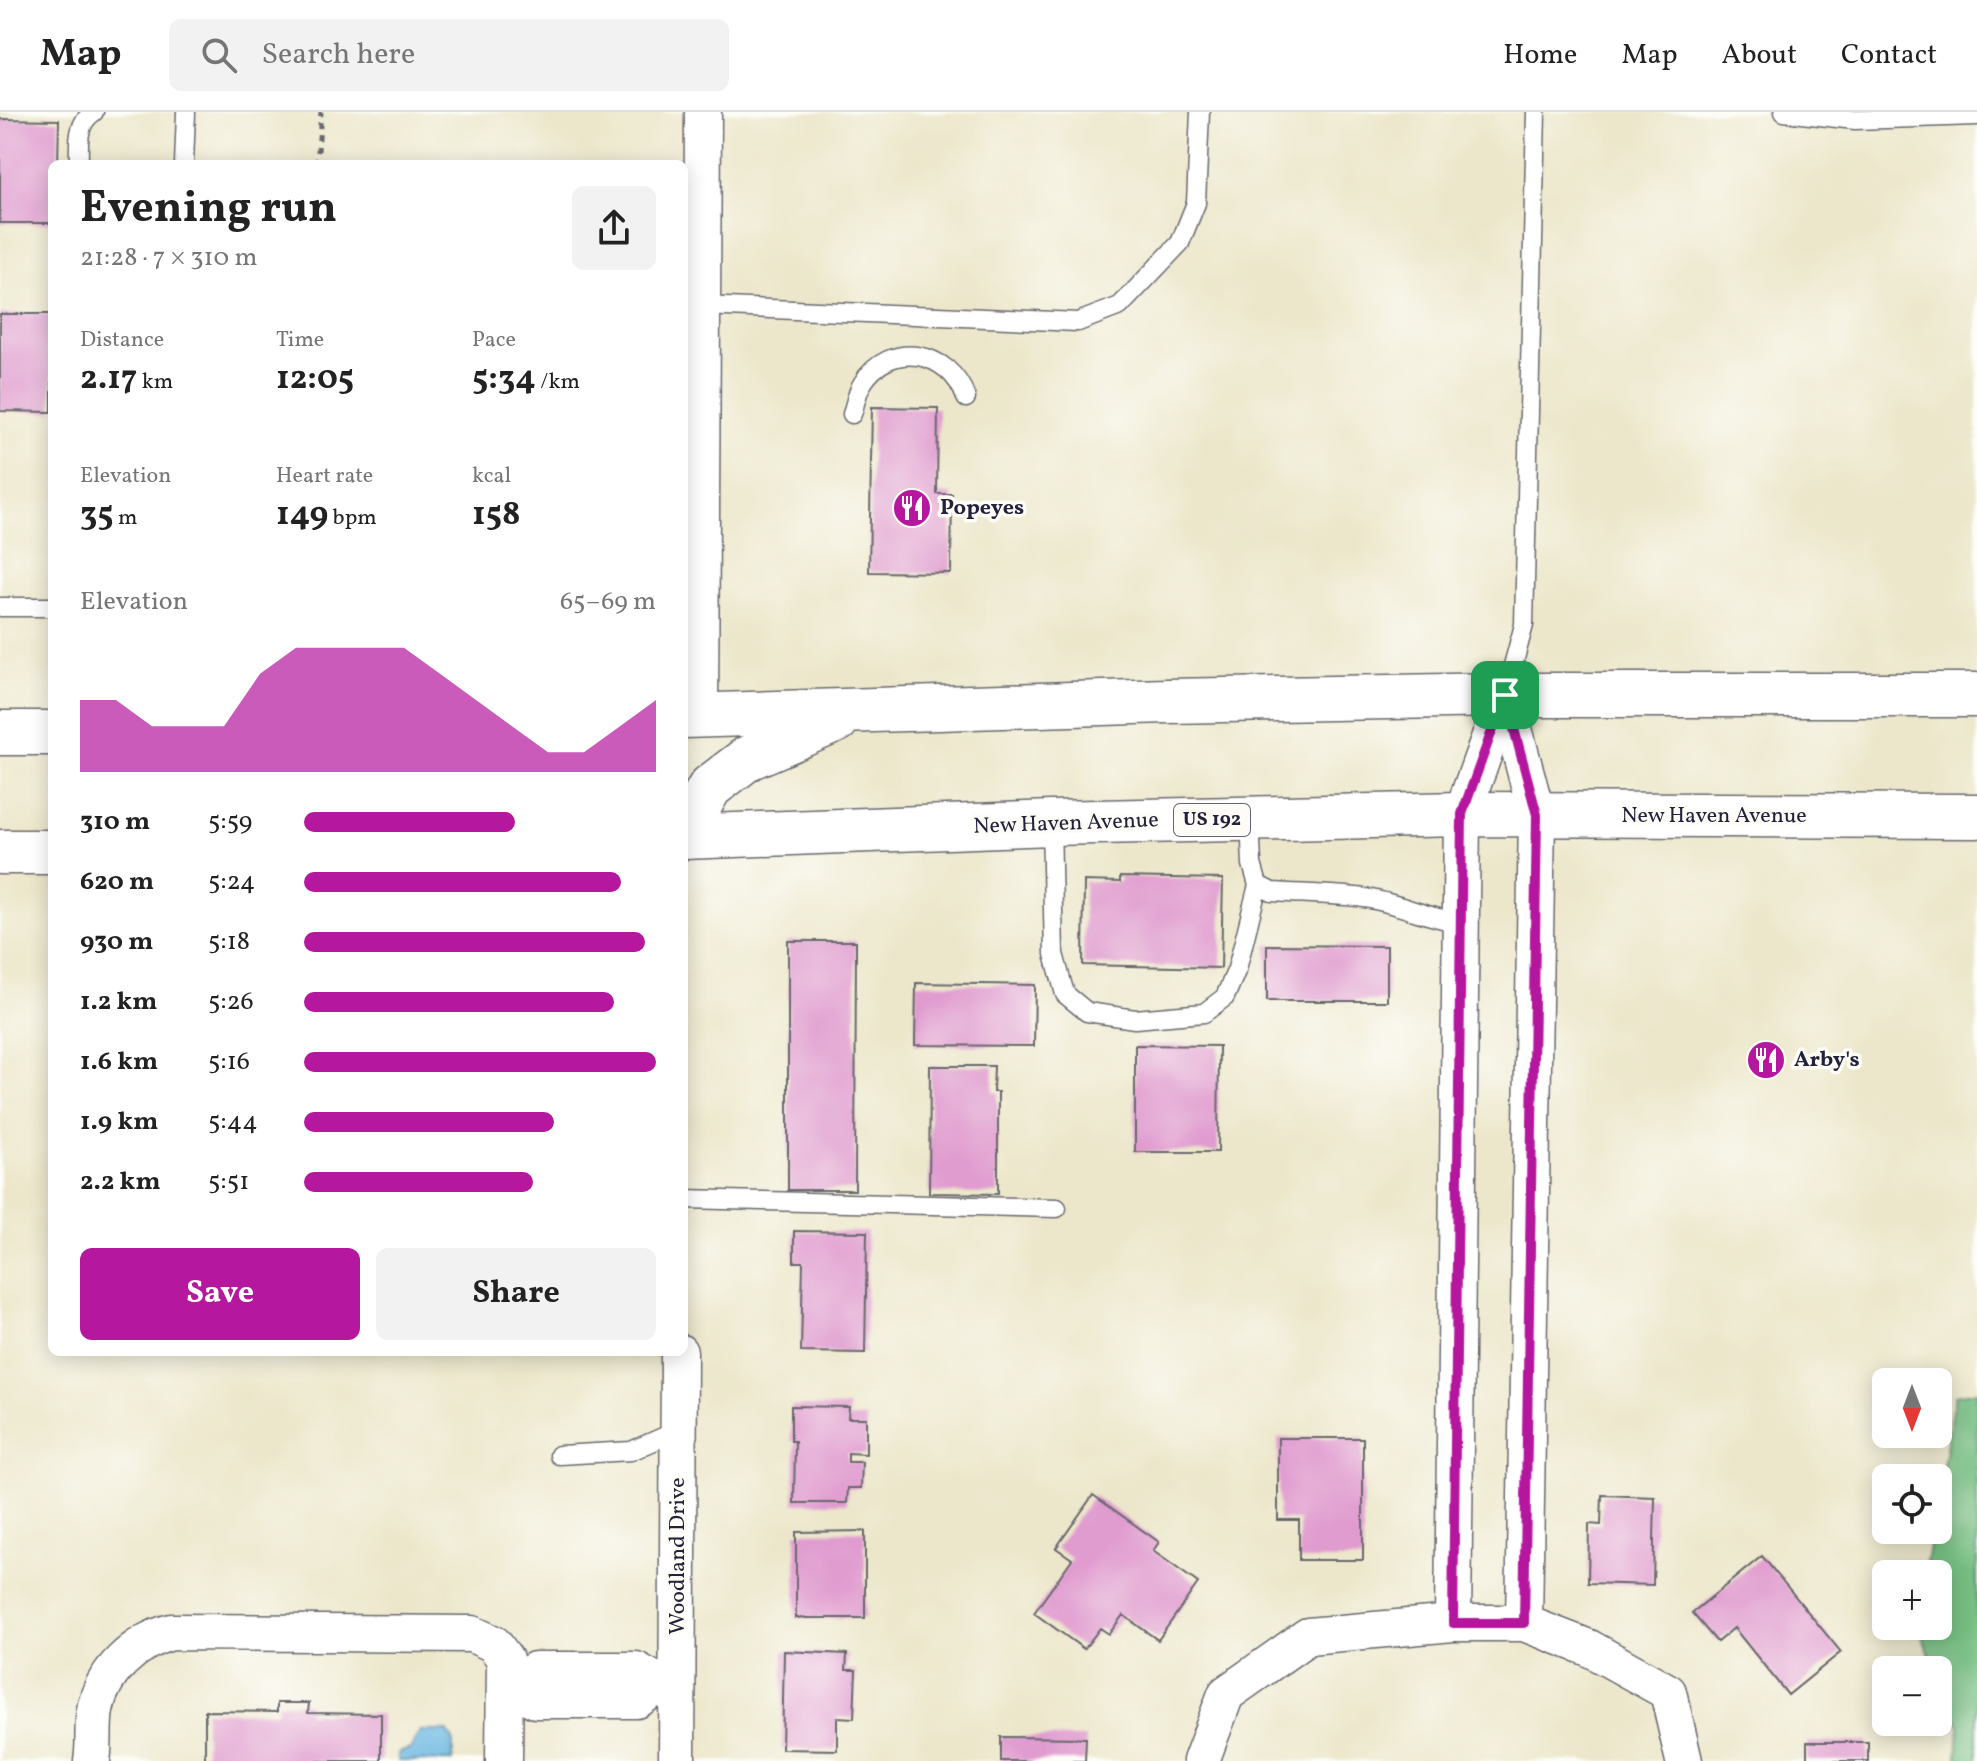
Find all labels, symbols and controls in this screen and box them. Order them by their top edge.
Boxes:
search box [169,19,729,91]
text: Map [40,29,121,82]
icon: search [197,33,241,77]
text: Search here [261,34,415,76]
text: Home [1503,36,1577,75]
text: Map [1621,36,1677,75]
text: About [1721,36,1797,75]
text: Contact [1841,36,1937,75]
text: Evening run [80,179,337,240]
button: share [572,186,656,270]
text: 21:28 · 7 × 310 m [80,240,257,276]
text: Distance [80,325,164,356]
text: Time [276,325,324,356]
text: Pace [472,325,516,356]
text: 2.17 [80,356,137,403]
text: 12:05 [276,356,354,403]
text: 5:34 [472,356,536,403]
text: km [137,367,173,398]
text: /km [536,367,580,398]
text: Elevation [80,461,171,492]
text: Heart rate [276,461,373,492]
text: kcal [472,461,511,492]
restaurant icon: Popeyes [891,487,933,529]
text: 35 [80,492,114,539]
text: 149 [276,492,328,539]
text: 158 [472,492,521,539]
place label: Popeyes [940,493,1024,524]
text: m [114,503,138,534]
text: bpm [328,503,377,534]
text: Elevation [80,584,188,620]
text: 65–69 m [560,584,656,620]
pin [1471,661,1539,729]
icon: arrive [1483,673,1527,717]
street label: New Haven Avenue [1621,801,1807,832]
text: 310 m [80,804,150,840]
text: 5:59 [208,804,252,840]
road number: US 192 [1174,804,1250,836]
street label: New Haven Avenue [973,805,1159,843]
text: 620 m [80,864,154,900]
text: 5:24 [208,864,255,900]
text: 930 m [80,924,153,960]
text: 5:18 [208,924,250,960]
text: 1.2 km [80,984,157,1020]
text: 5:26 [208,984,254,1020]
restaurant icon: Arby's [1745,1039,1787,1081]
text: 1.6 km [80,1044,158,1080]
text: 5:16 [208,1044,250,1080]
place label: Arby's [1794,1045,1860,1076]
text: 1.9 km [80,1104,158,1140]
text: 5:44 [208,1104,258,1140]
text: 2.2 km [80,1164,161,1200]
text: 5:51 [208,1164,249,1200]
button: Save [80,1248,360,1340]
button: Share [376,1248,656,1340]
north arrow [1872,1368,1952,1448]
map controls [1872,1368,1952,1736]
button: locate [1872,1464,1952,1544]
street label: Woodland Drive [663,1477,694,1635]
button: + [1872,1560,1952,1640]
button: − [1872,1656,1952,1736]

